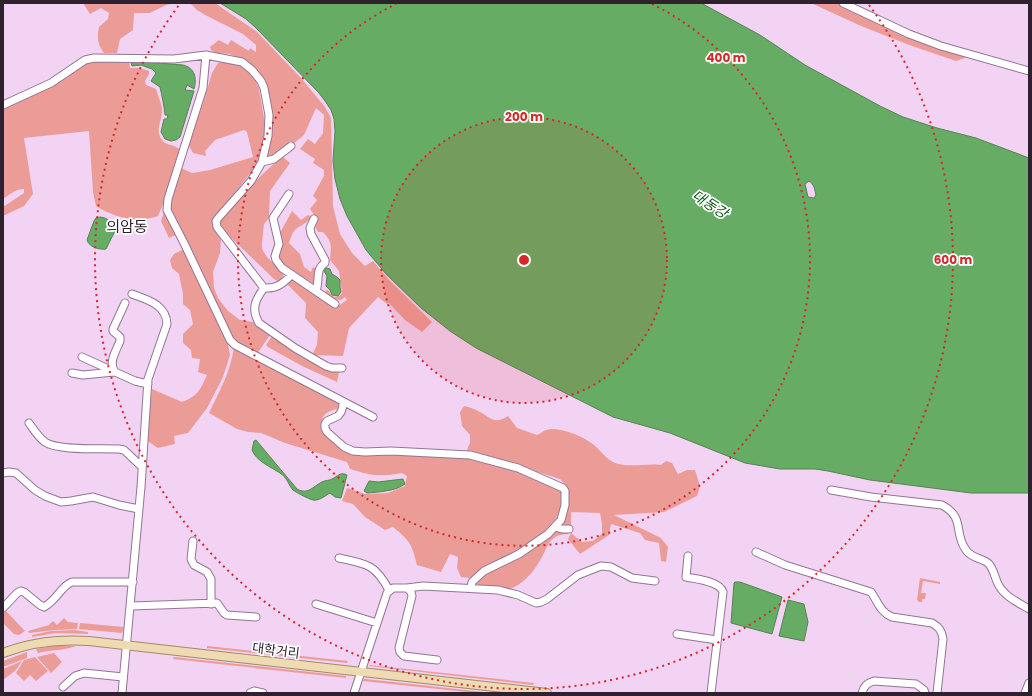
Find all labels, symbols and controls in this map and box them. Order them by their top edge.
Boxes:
text: 400 m [706,49,746,66]
text: 200 m [505,108,543,125]
water label: 대동강 [688,185,733,224]
district label: 의암동 [106,216,148,237]
text: 600 m [934,251,973,268]
centre of rings [517,253,531,267]
street label: 대학거리 [251,638,301,663]

